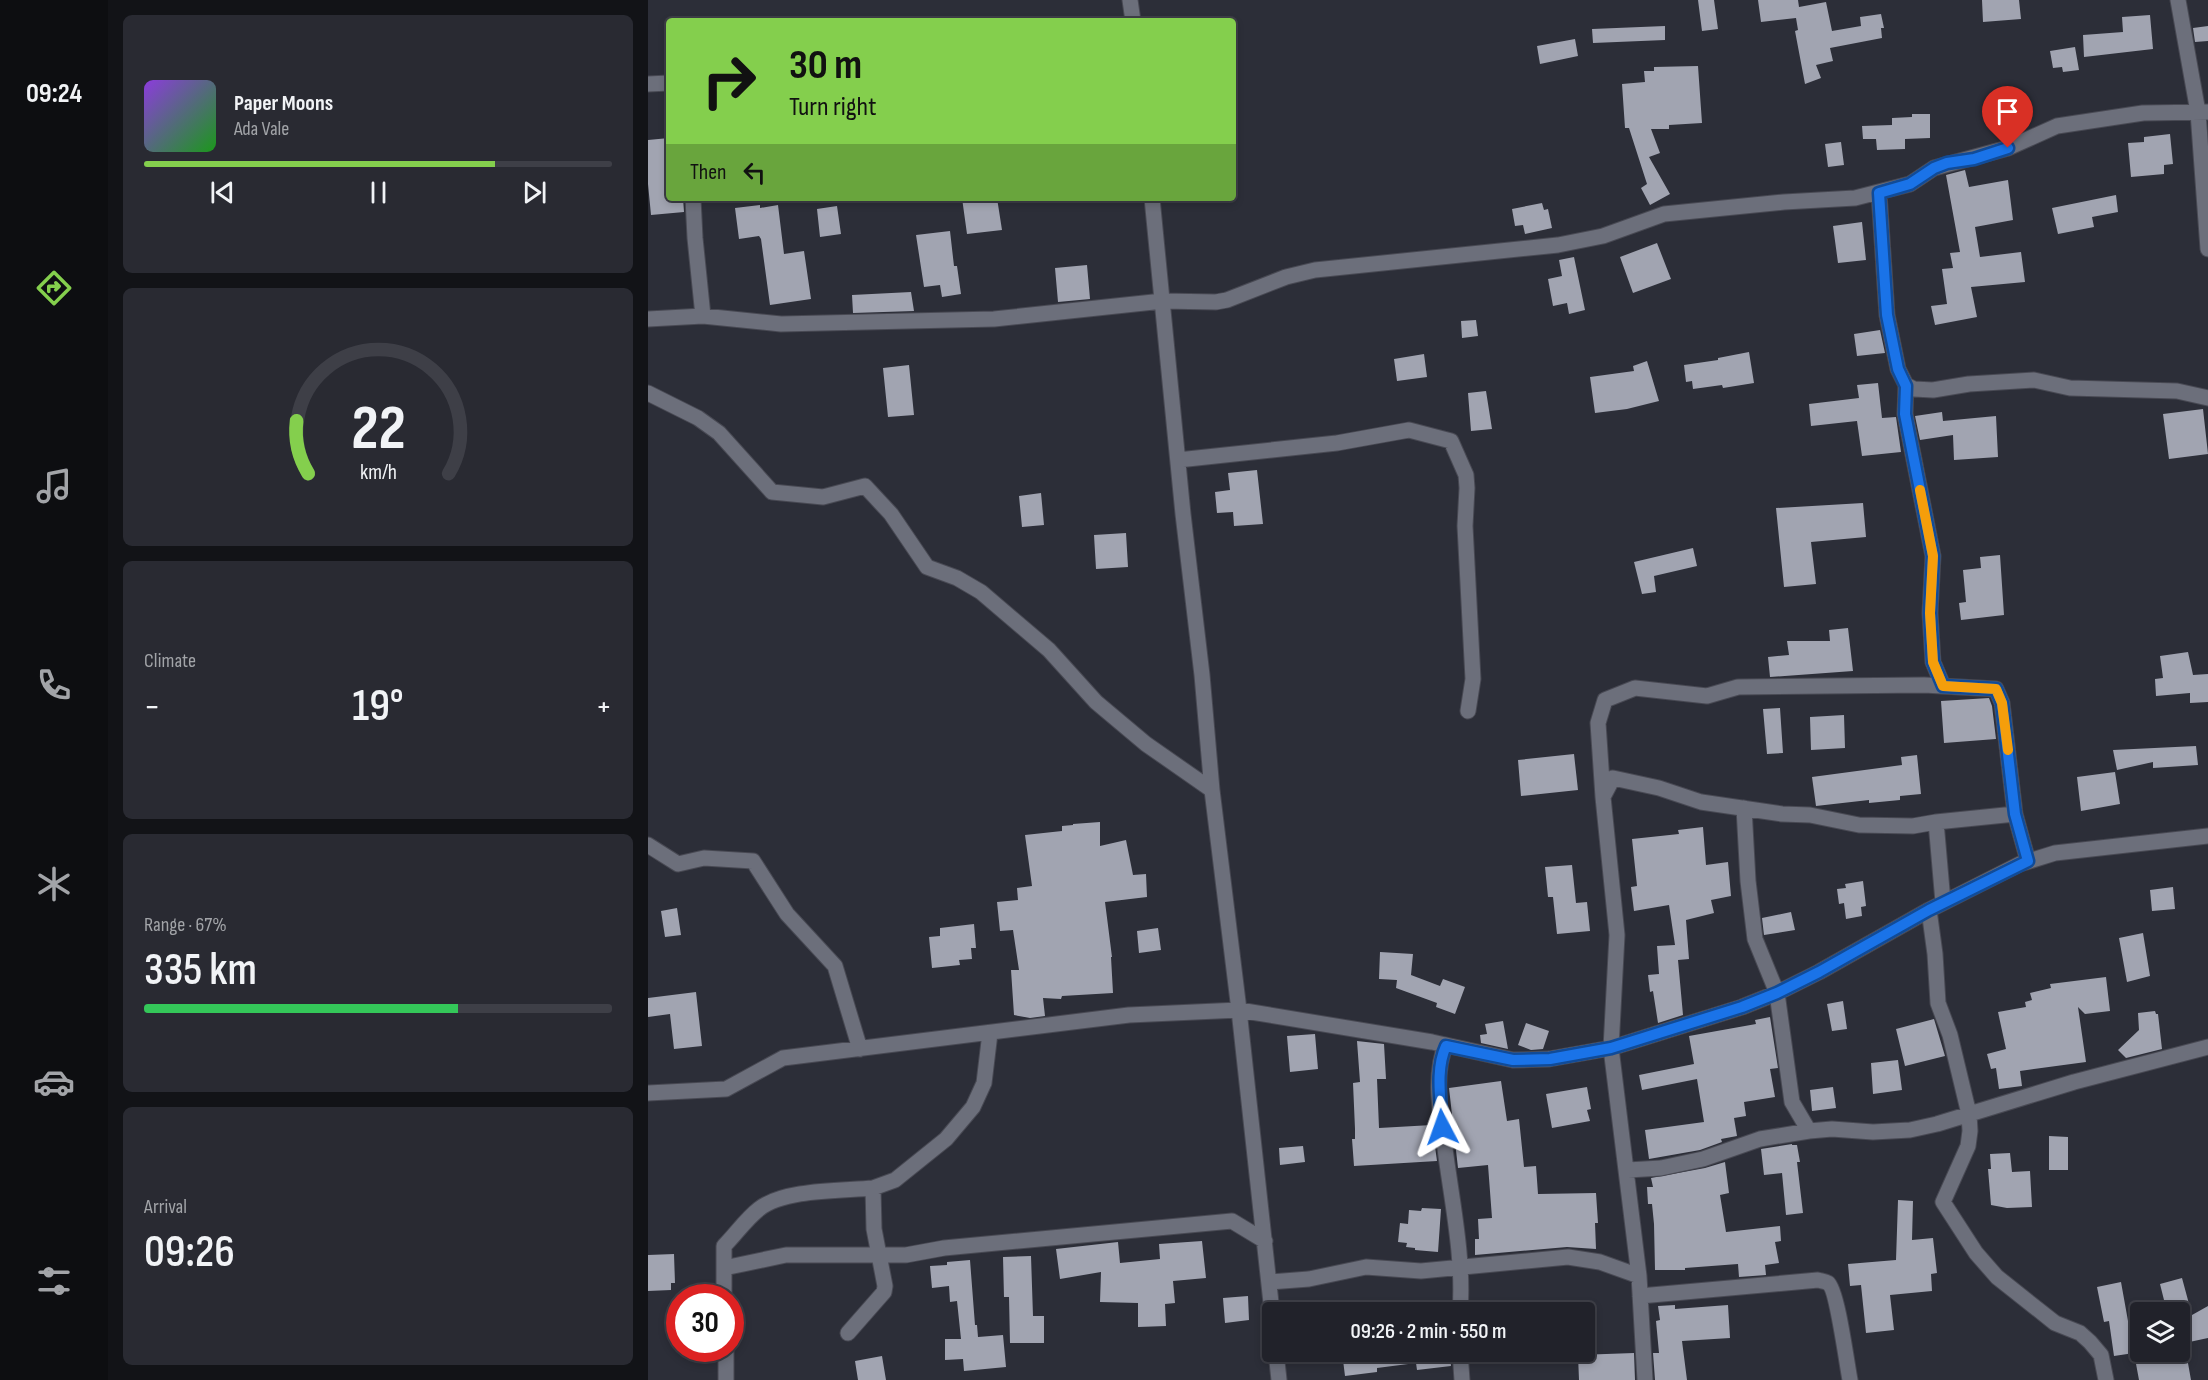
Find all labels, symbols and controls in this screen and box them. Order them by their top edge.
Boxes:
text: 30 m [789,40,862,91]
icon: right [690,42,768,120]
text: 09:24 [26,78,82,110]
pin [1982,86,2033,148]
text: Paper Moons [234,90,333,117]
text: Turn right [789,91,876,123]
icon: arrive [1991,95,2024,128]
text: Ada Vale [234,117,289,141]
icon: left [738,156,771,189]
text: Then [690,159,726,186]
icon: previous [206,176,239,209]
icon: pause [362,176,395,209]
icon: next [518,176,551,209]
icon: directions [33,267,75,309]
text: 22 [351,392,405,467]
text: km/h [359,460,397,485]
icon: music [33,465,75,507]
text: Climate [144,649,196,673]
icon: phone [33,664,75,706]
text: 19° [352,679,404,734]
text: − [144,687,160,727]
text: + [596,687,612,727]
icon: climate [33,863,75,905]
text: Range · 67% [144,913,227,937]
text: 335 km [144,943,257,998]
icon: car [33,1061,75,1103]
position arrow [1410,1095,1474,1159]
text: Arrival [144,1195,187,1219]
text: 09:26 [144,1225,235,1280]
icon: filters [33,1260,75,1302]
speed limit sign: 30 [666,1284,744,1362]
map controls [2130,1302,2190,1362]
button: layers [2130,1302,2190,1362]
text: 09:26 · 2 min · 550 m [1351,1318,1506,1345]

